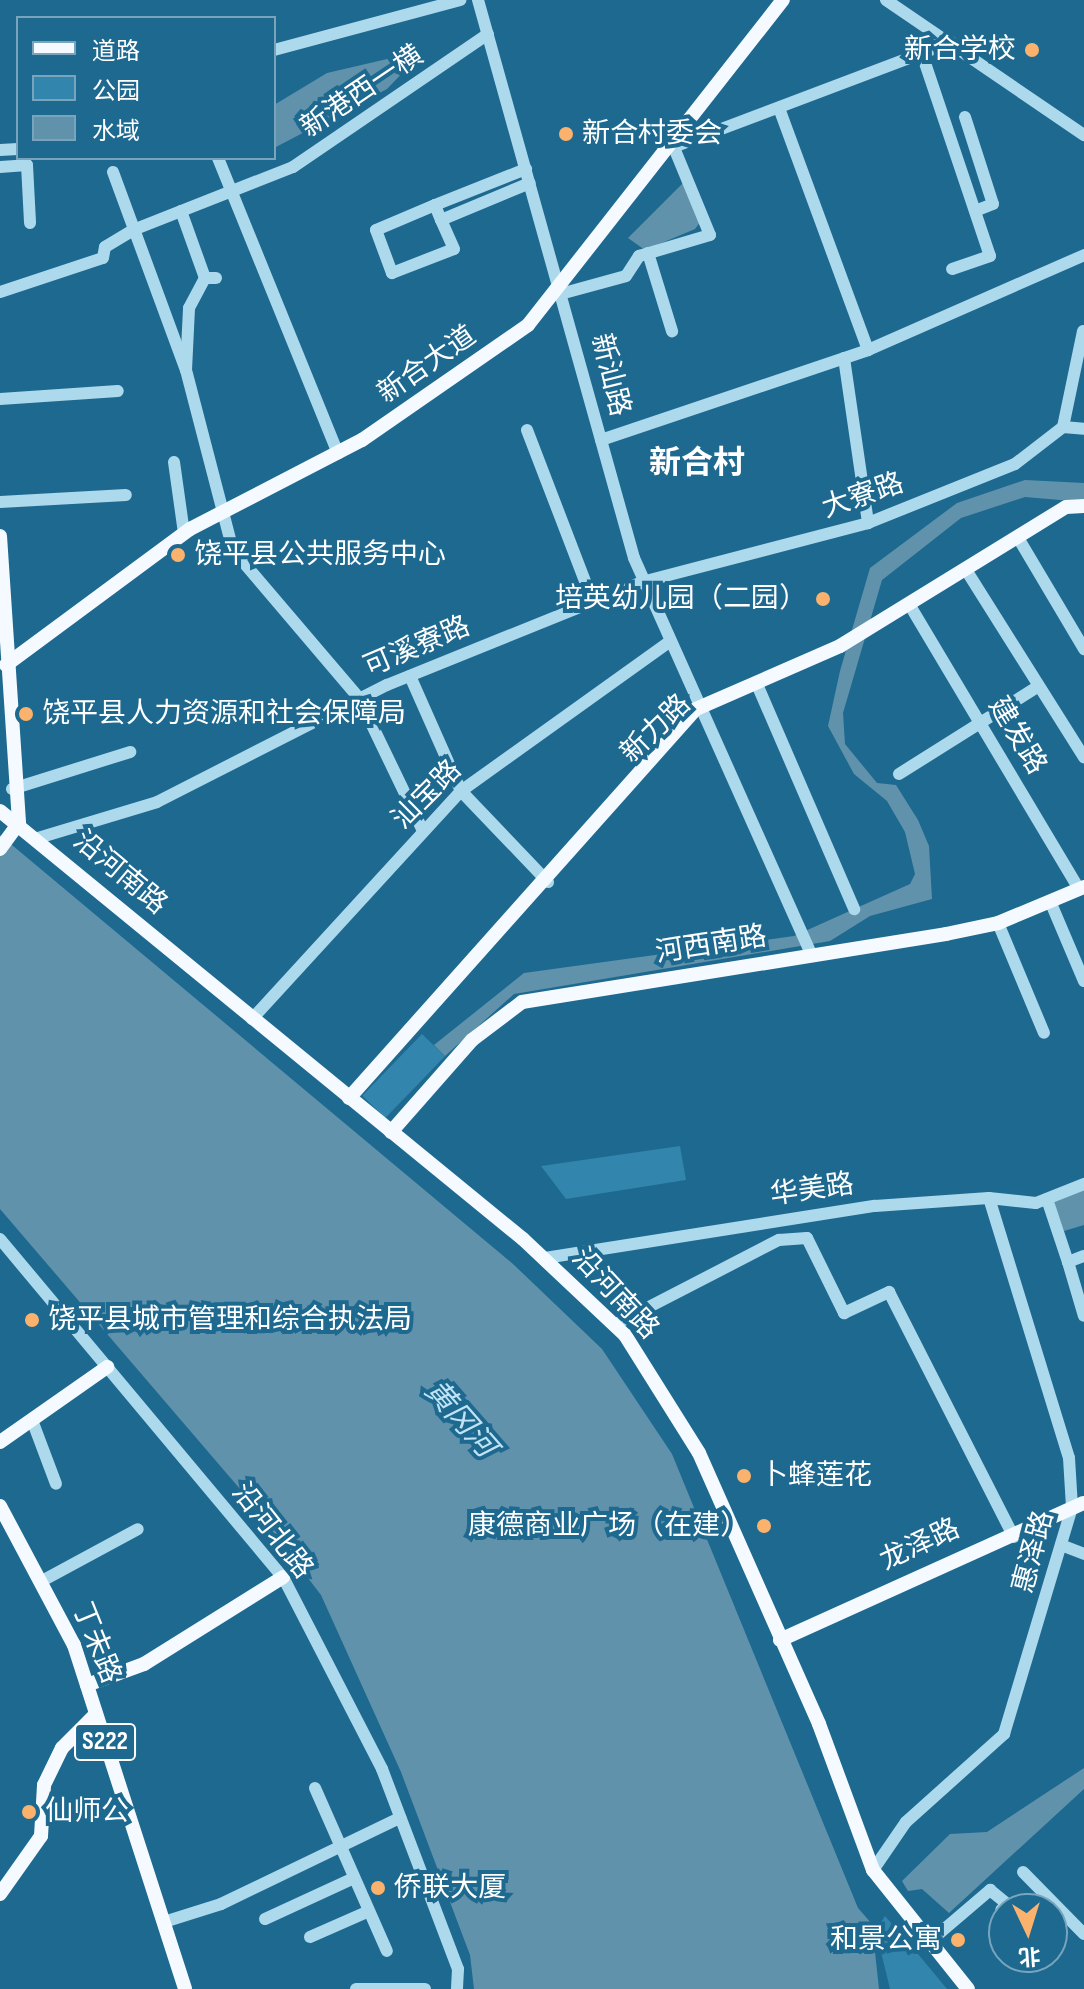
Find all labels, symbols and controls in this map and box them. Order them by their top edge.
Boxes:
legend [16,16,276,160]
place label: 新合学校 [904,33,1016,67]
text: 道路 [92,37,140,66]
street label: 新港西一横 [295,39,429,145]
marker: 新合学校 [1023,41,1041,59]
text: 公园 [92,77,140,106]
text: 水域 [92,117,140,146]
place label: 新合村委会 [582,117,722,151]
marker: 新合村委会 [557,125,575,143]
street label: 新合大道 [371,319,483,411]
street label: 新汕路 [584,330,636,420]
district label: 新合村 [649,445,745,483]
street label: 大寮路 [818,466,908,526]
place label: 饶平县公共服务中心 [194,538,446,572]
marker: 饶平县公共服务中心 [169,546,187,564]
place label: 培英幼儿园（二园） [555,582,807,616]
marker: 培英幼儿园（二园） [814,590,832,608]
street label: 可溪寮路 [359,610,475,684]
street label: 新力路 [614,688,698,770]
street label: 建发路 [981,691,1053,781]
place label: 饶平县人力资源和社会保障局 [42,697,406,731]
marker: 饶平县人力资源和社会保障局 [17,705,35,723]
street label: 汕宝路 [385,753,469,837]
street label: 沿河南路 [66,824,174,922]
street label: 河西南路 [653,920,769,970]
street label: 华美路 [768,1168,856,1212]
street label: 沿河南路 [565,1242,665,1346]
place label: 饶平县城市管理和综合执法局 [48,1303,412,1337]
marker: 饶平县城市管理和综合执法局 [23,1311,41,1329]
water label: 黄冈河 [417,1373,503,1465]
place label: 卜蜂莲花 [760,1459,872,1493]
marker: 卜蜂莲花 [735,1467,753,1485]
street label: 沿河北路 [224,1477,320,1585]
street label: 惠泽路 [1007,1507,1061,1597]
place label: 康德商业广场（在建） [468,1509,748,1543]
street label: 龙泽路 [875,1512,965,1578]
marker: 康德商业广场（在建） [755,1517,773,1535]
street label: 丁未路 [65,1598,127,1688]
road number: S222 [73,1720,137,1764]
place label: 仙师公 [45,1795,129,1829]
marker: 仙师公 [20,1803,38,1821]
place label: 侨联大厦 [394,1871,506,1905]
marker: 侨联大厦 [369,1879,387,1897]
north arrow [988,1893,1068,1973]
place label: 和景公寓 [830,1923,942,1957]
marker: 和景公寓 [949,1931,967,1949]
text: 北 [1018,1941,1042,1970]

